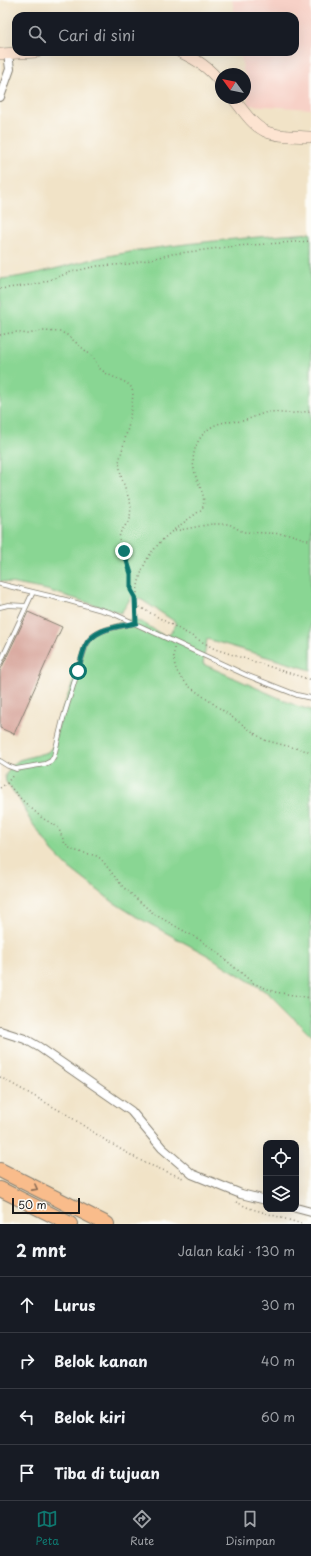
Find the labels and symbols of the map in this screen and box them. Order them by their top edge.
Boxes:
north arrow [215,68,251,104]
route end [115,542,133,560]
route start [69,662,87,680]
one-way arrow [30,1183,38,1191]
scale bar [12,1196,80,1215]

